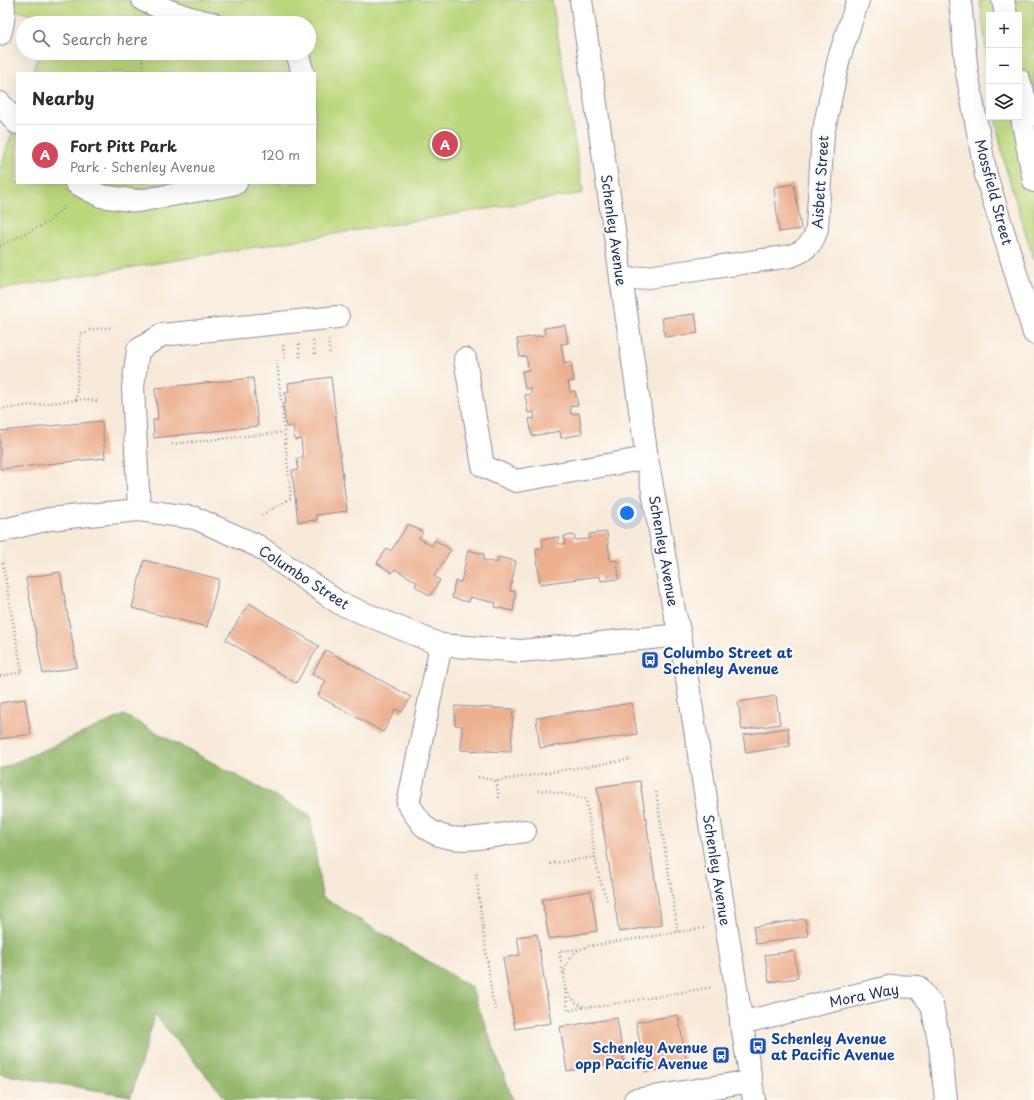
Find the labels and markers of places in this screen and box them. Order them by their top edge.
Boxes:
pin: A [432,129,458,159]
place label: Columbo Street at Schenley Avenue [663,642,793,679]
bus stop icon: Columbo Street at Schenley Avenue [640,650,660,670]
place label: Schenley Avenue at Pacific Avenue [771,1028,895,1065]
bus stop icon: Schenley Avenue at Pacific Avenue [748,1036,768,1056]
place label: Schenley Avenue opp Pacific Avenue [575,1037,708,1074]
bus stop icon: Schenley Avenue opp Pacific Avenue [711,1045,731,1065]

